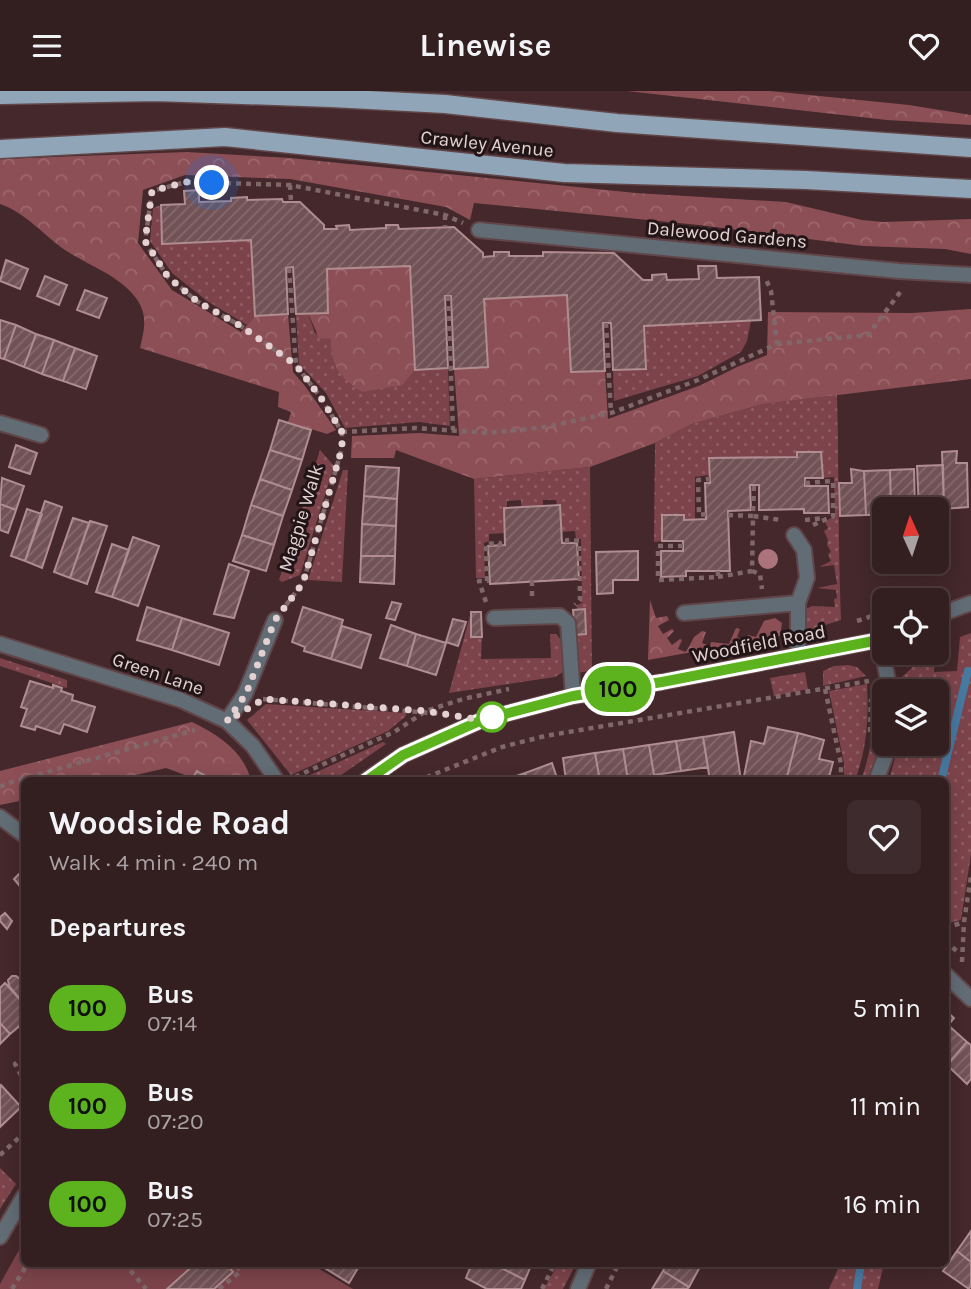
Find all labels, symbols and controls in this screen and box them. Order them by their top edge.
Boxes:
icon: menu [28,27,66,65]
text: Linewise [420,27,551,64]
icon: heart [905,27,943,65]
street label: Crawley Avenue [419,126,555,162]
your location [194,165,229,200]
street label: Dalewood Gardens [646,217,808,253]
street label: Magpie Walk [274,461,328,574]
north arrow [872,497,948,574]
map controls [872,497,949,756]
button: locate [872,588,949,665]
street label: Woodfield Road [691,620,827,668]
street label: Green Lane [109,648,207,700]
line badge: 100 [578,666,658,712]
text: 100 [599,675,637,703]
button: layers [872,679,949,756]
unlabelled marker [477,702,507,732]
button: heart [847,800,921,874]
text: Woodside Road [49,804,290,842]
text: Walk · 4 min · 240 m [49,849,258,876]
text: Departures [49,912,186,943]
text: Bus [147,979,194,1010]
text: 5 min [852,993,921,1024]
text: 100 [68,994,107,1022]
text: 07:14 [147,1010,197,1037]
text: Bus [147,1077,194,1108]
text: 11 min [850,1091,921,1122]
text: 100 [68,1092,107,1120]
text: 07:20 [147,1108,204,1135]
text: Bus [147,1175,194,1206]
text: 16 min [844,1189,921,1220]
text: 100 [68,1190,107,1218]
text: 07:25 [147,1206,203,1233]

